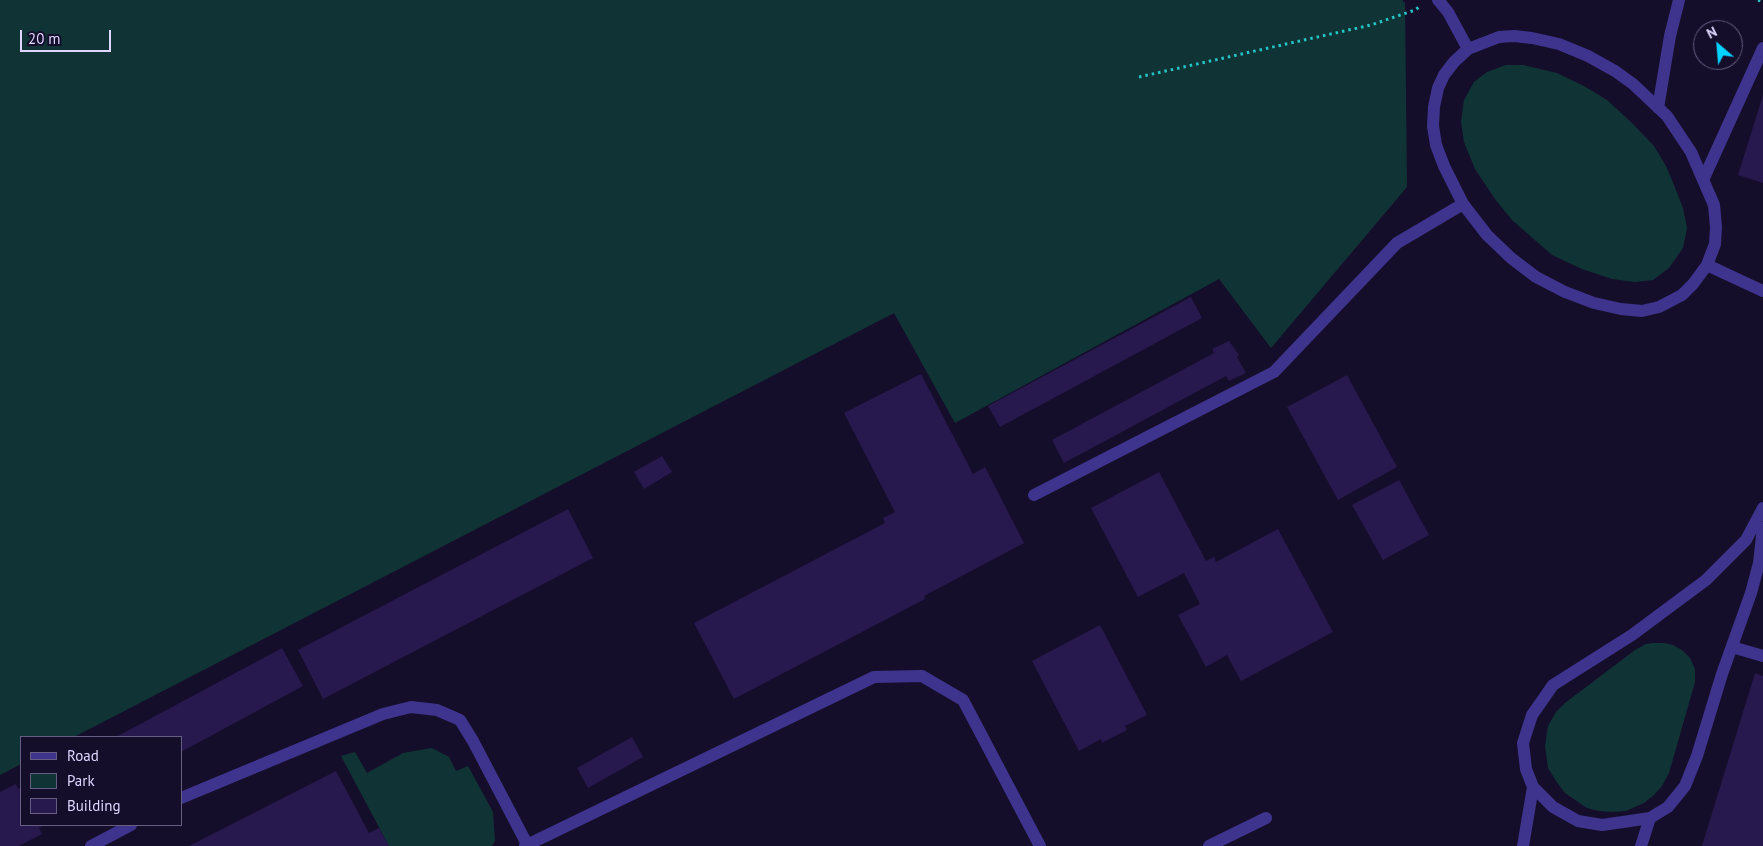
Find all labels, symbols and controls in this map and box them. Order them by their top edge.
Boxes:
scale bar [22,20,114,52]
north arrow [1693,20,1743,70]
text: N [1703,22,1720,43]
text: 20 m [28,29,61,48]
legend [20,736,182,826]
text: Road [67,746,99,765]
text: Park [67,771,95,790]
text: Building [67,796,121,815]

